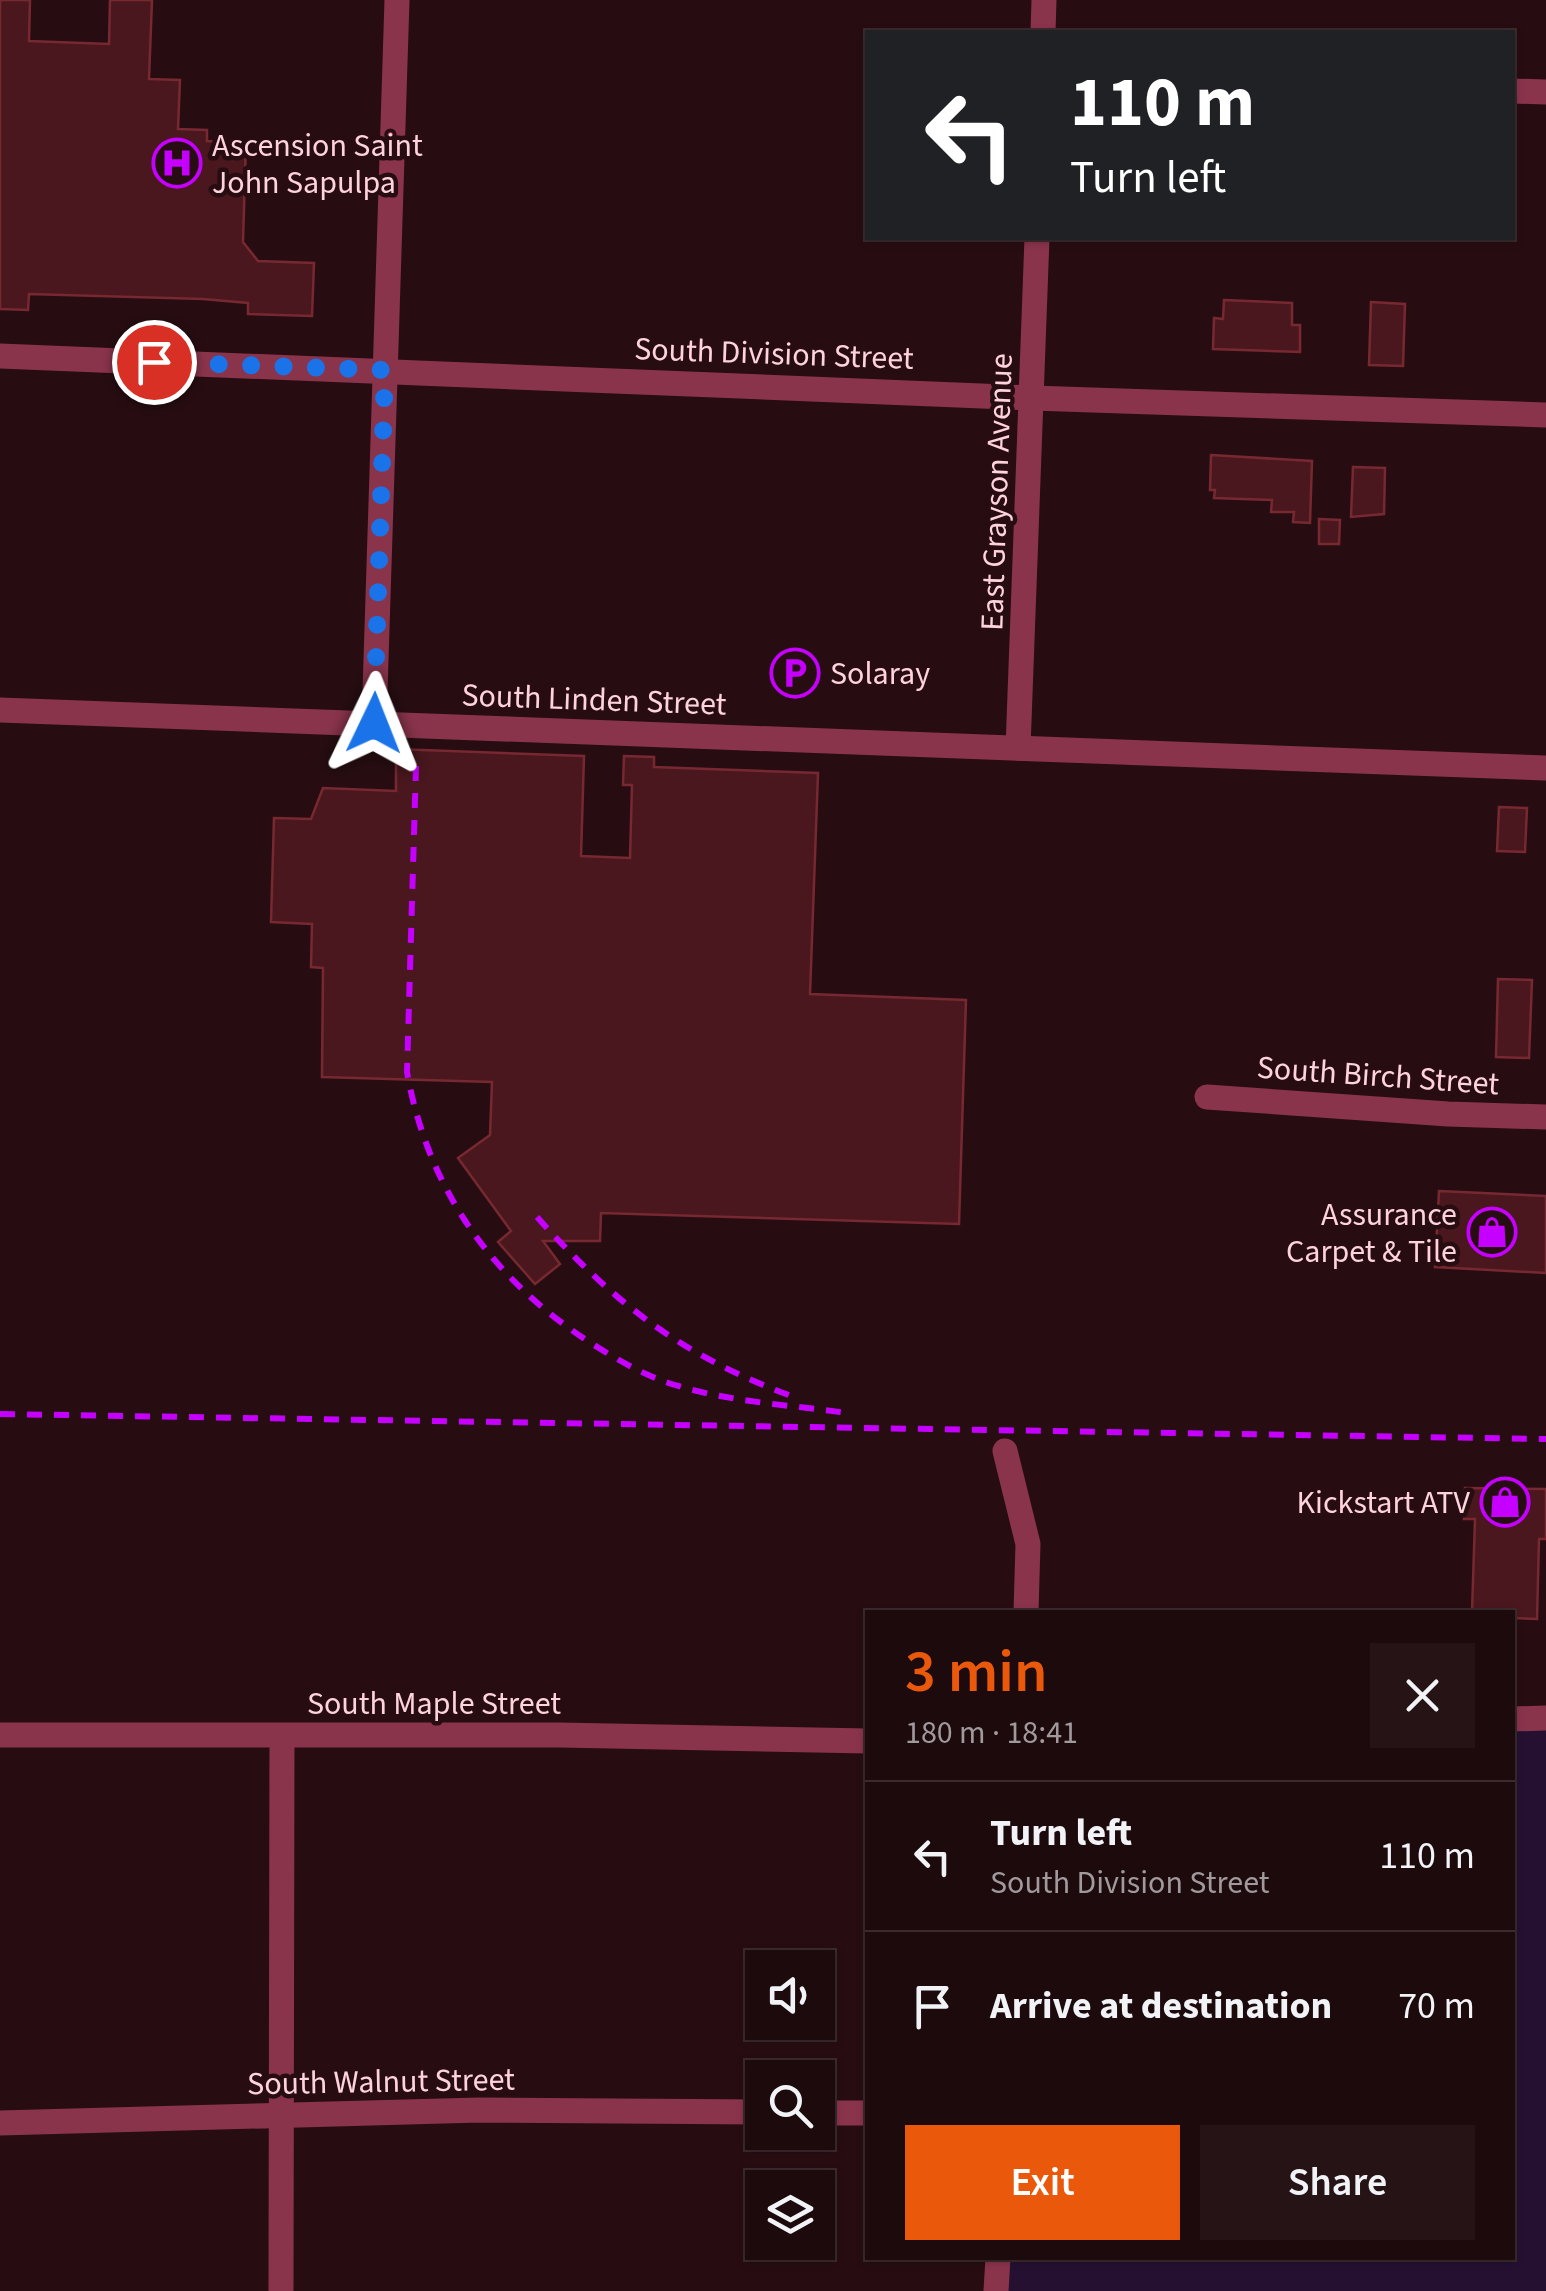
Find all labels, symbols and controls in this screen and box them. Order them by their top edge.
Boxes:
text: 110 m [1070,53,1255,153]
icon: left [905,70,1035,200]
place label: Ascension Saint John Sapulpa [212,123,423,206]
hospital icon: Ascension Saint John Sapulpa [151,137,203,189]
text: Turn left [1070,146,1226,210]
pin [112,320,197,405]
street label: South Division Street [633,326,915,382]
icon: arrive [127,335,182,390]
street label: East Grayson Avenue [969,353,1025,631]
parking icon: Solaray [769,647,821,699]
place label: Solaray [830,651,930,697]
position arrow [322,671,426,775]
street label: South Linden Street [461,672,727,728]
street label: South Birch Street [1255,1045,1501,1107]
place label: Assurance Carpet & Tile [1286,1192,1457,1275]
shop icon: Assurance Carpet & Tile [1466,1206,1518,1258]
shop icon: Kickstart ATV [1479,1476,1531,1528]
place label: Kickstart ATV [1297,1480,1471,1526]
text: 3 min [905,1630,1048,1715]
button: close [1370,1643,1475,1748]
street label: South Maple Street [307,1681,561,1727]
text: 180 m · 18:41 [905,1710,1078,1756]
text: Turn left [990,1806,1132,1860]
icon: left [905,1829,960,1884]
text: 110 m [1379,1829,1475,1883]
text: South Division Street [990,1860,1270,1906]
map controls [745,1950,835,2260]
button: sound [745,1950,835,2040]
icon: arrive [905,1979,960,2034]
text: Arrive at destination [990,1979,1332,2033]
text: 70 m [1398,1979,1475,2033]
street label: South Walnut Street [247,2057,515,2107]
button: search [745,2060,835,2150]
button: Exit [905,2125,1180,2240]
button: Share [1200,2125,1475,2240]
button: layers [745,2170,835,2260]

